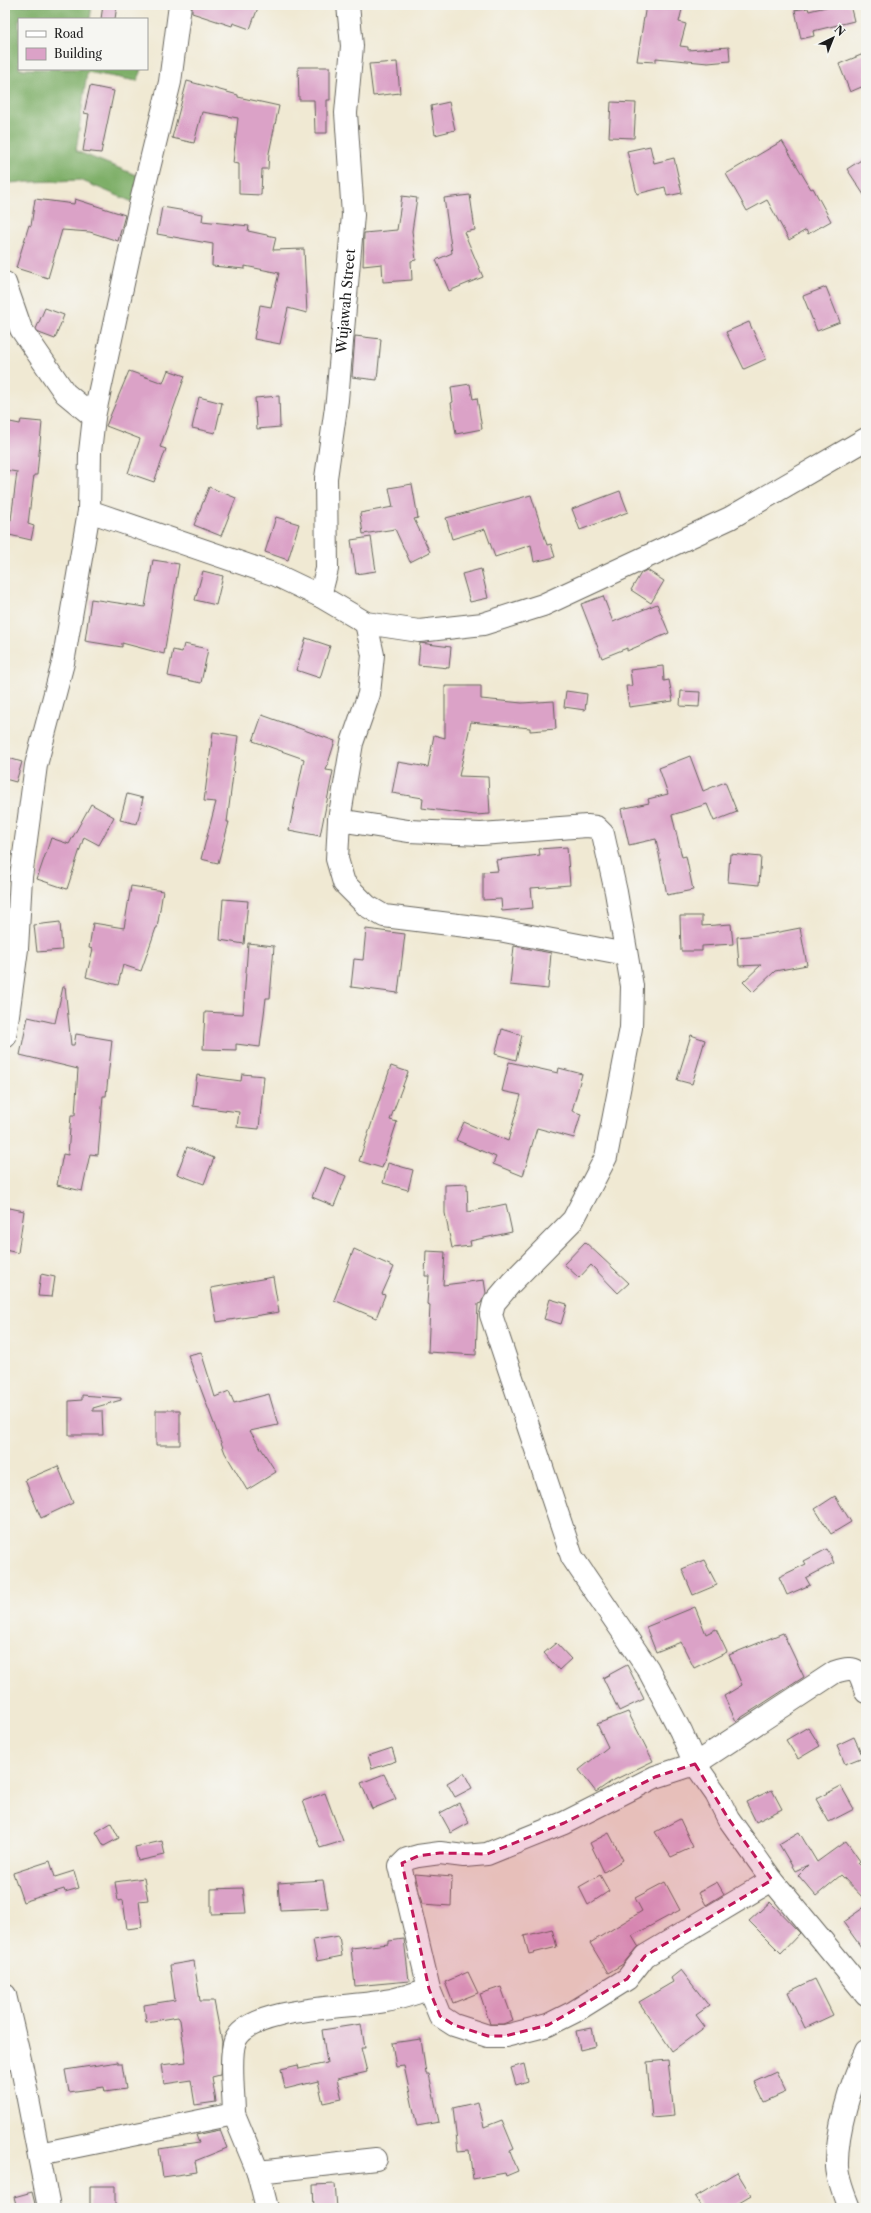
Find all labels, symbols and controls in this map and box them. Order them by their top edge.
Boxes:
legend [18,18,148,70]
north arrow [813,18,853,58]
text: N [832,22,848,39]
text: Road [54,26,84,41]
text: Building [54,46,102,61]
street label: Wujawah Street [332,248,359,355]

